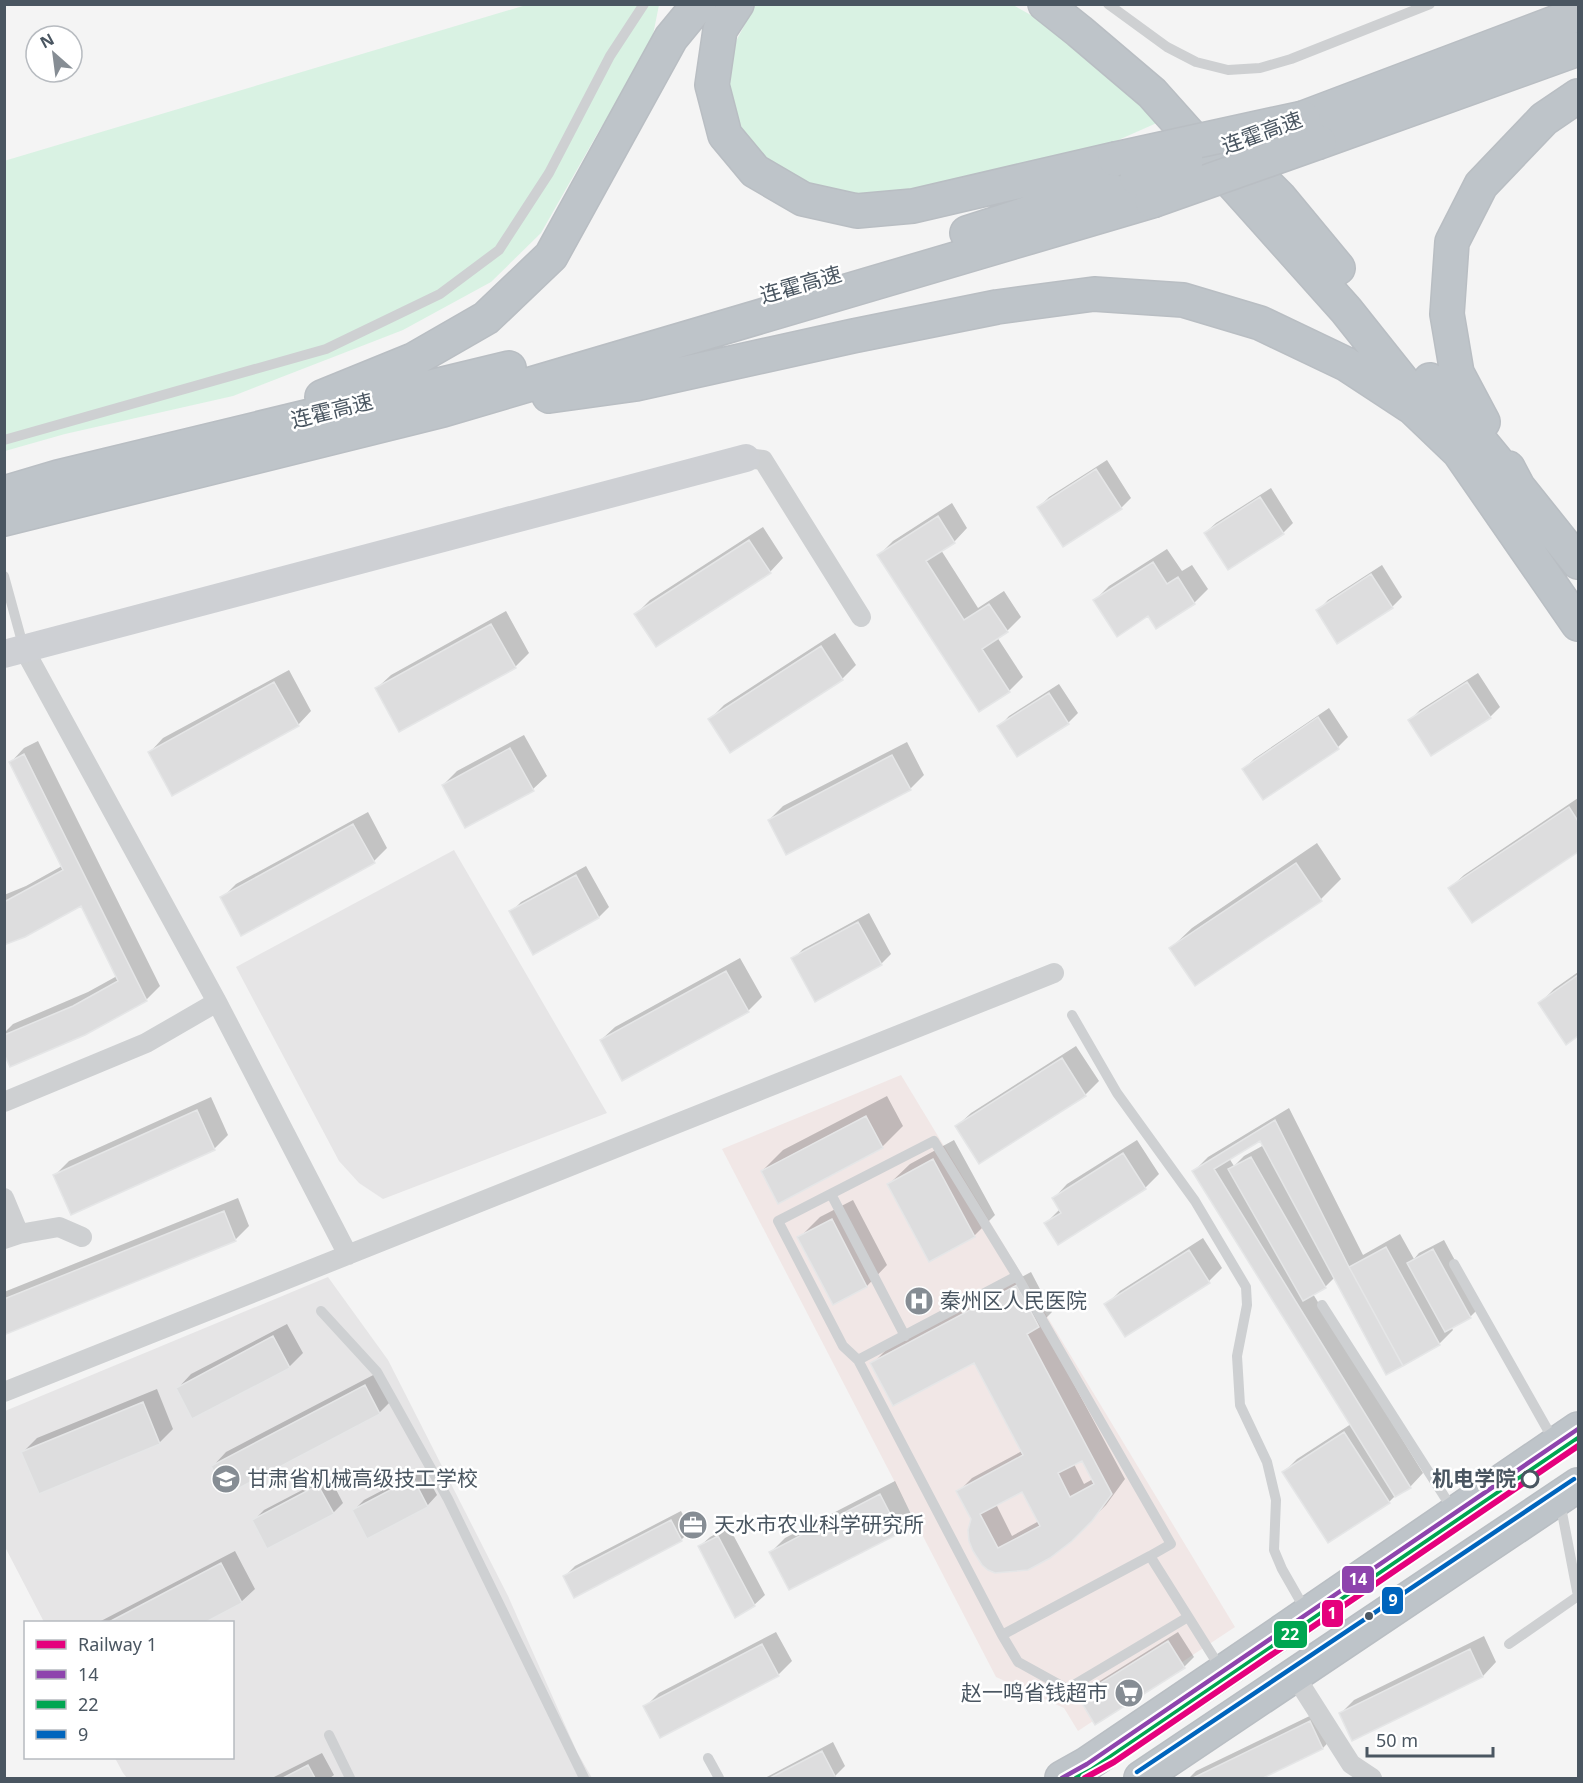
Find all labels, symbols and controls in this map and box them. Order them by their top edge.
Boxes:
north arrow [24,24,84,84]
text: N [36,28,58,54]
street label: 连霍高速 [1217,105,1306,160]
street label: 连霍高速 [756,259,845,309]
street label: 连霍高速 [288,386,376,434]
hospital icon: 秦州区人民医院 [903,1285,935,1317]
place label: 秦州区人民医院 [940,1286,1087,1314]
school or university icon: 甘肃省机械高级技工学校 [210,1463,242,1495]
place label: 甘肃省机械高级技工学校 [247,1464,478,1492]
place label: 机电学院 [1432,1464,1516,1492]
marker: 机电学院 [1521,1470,1539,1488]
office icon: 天水市农业科学研究所 [677,1509,709,1541]
place label: 天水市农业科学研究所 [714,1510,924,1538]
line badge: 14 [1341,1565,1375,1594]
text: 14 [1349,1568,1367,1590]
line badge: 9 [1381,1586,1404,1615]
text: 9 [1388,1589,1398,1611]
line badge: 1 [1321,1599,1344,1628]
text: 1 [1327,1602,1337,1624]
unlabelled marker [1363,1610,1375,1622]
line badge: 22 [1273,1620,1308,1649]
legend [24,1621,234,1759]
text: 22 [1281,1623,1299,1645]
text: Railway 1 [78,1632,157,1656]
text: 14 [78,1662,99,1686]
supermarket icon: 赵一鸣省钱超市 [1113,1677,1145,1709]
place label: 赵一鸣省钱超市 [961,1678,1108,1706]
text: 22 [78,1692,99,1716]
scale bar [1367,1720,1493,1758]
text: 9 [78,1722,88,1746]
text: 50 m [1376,1728,1418,1752]

